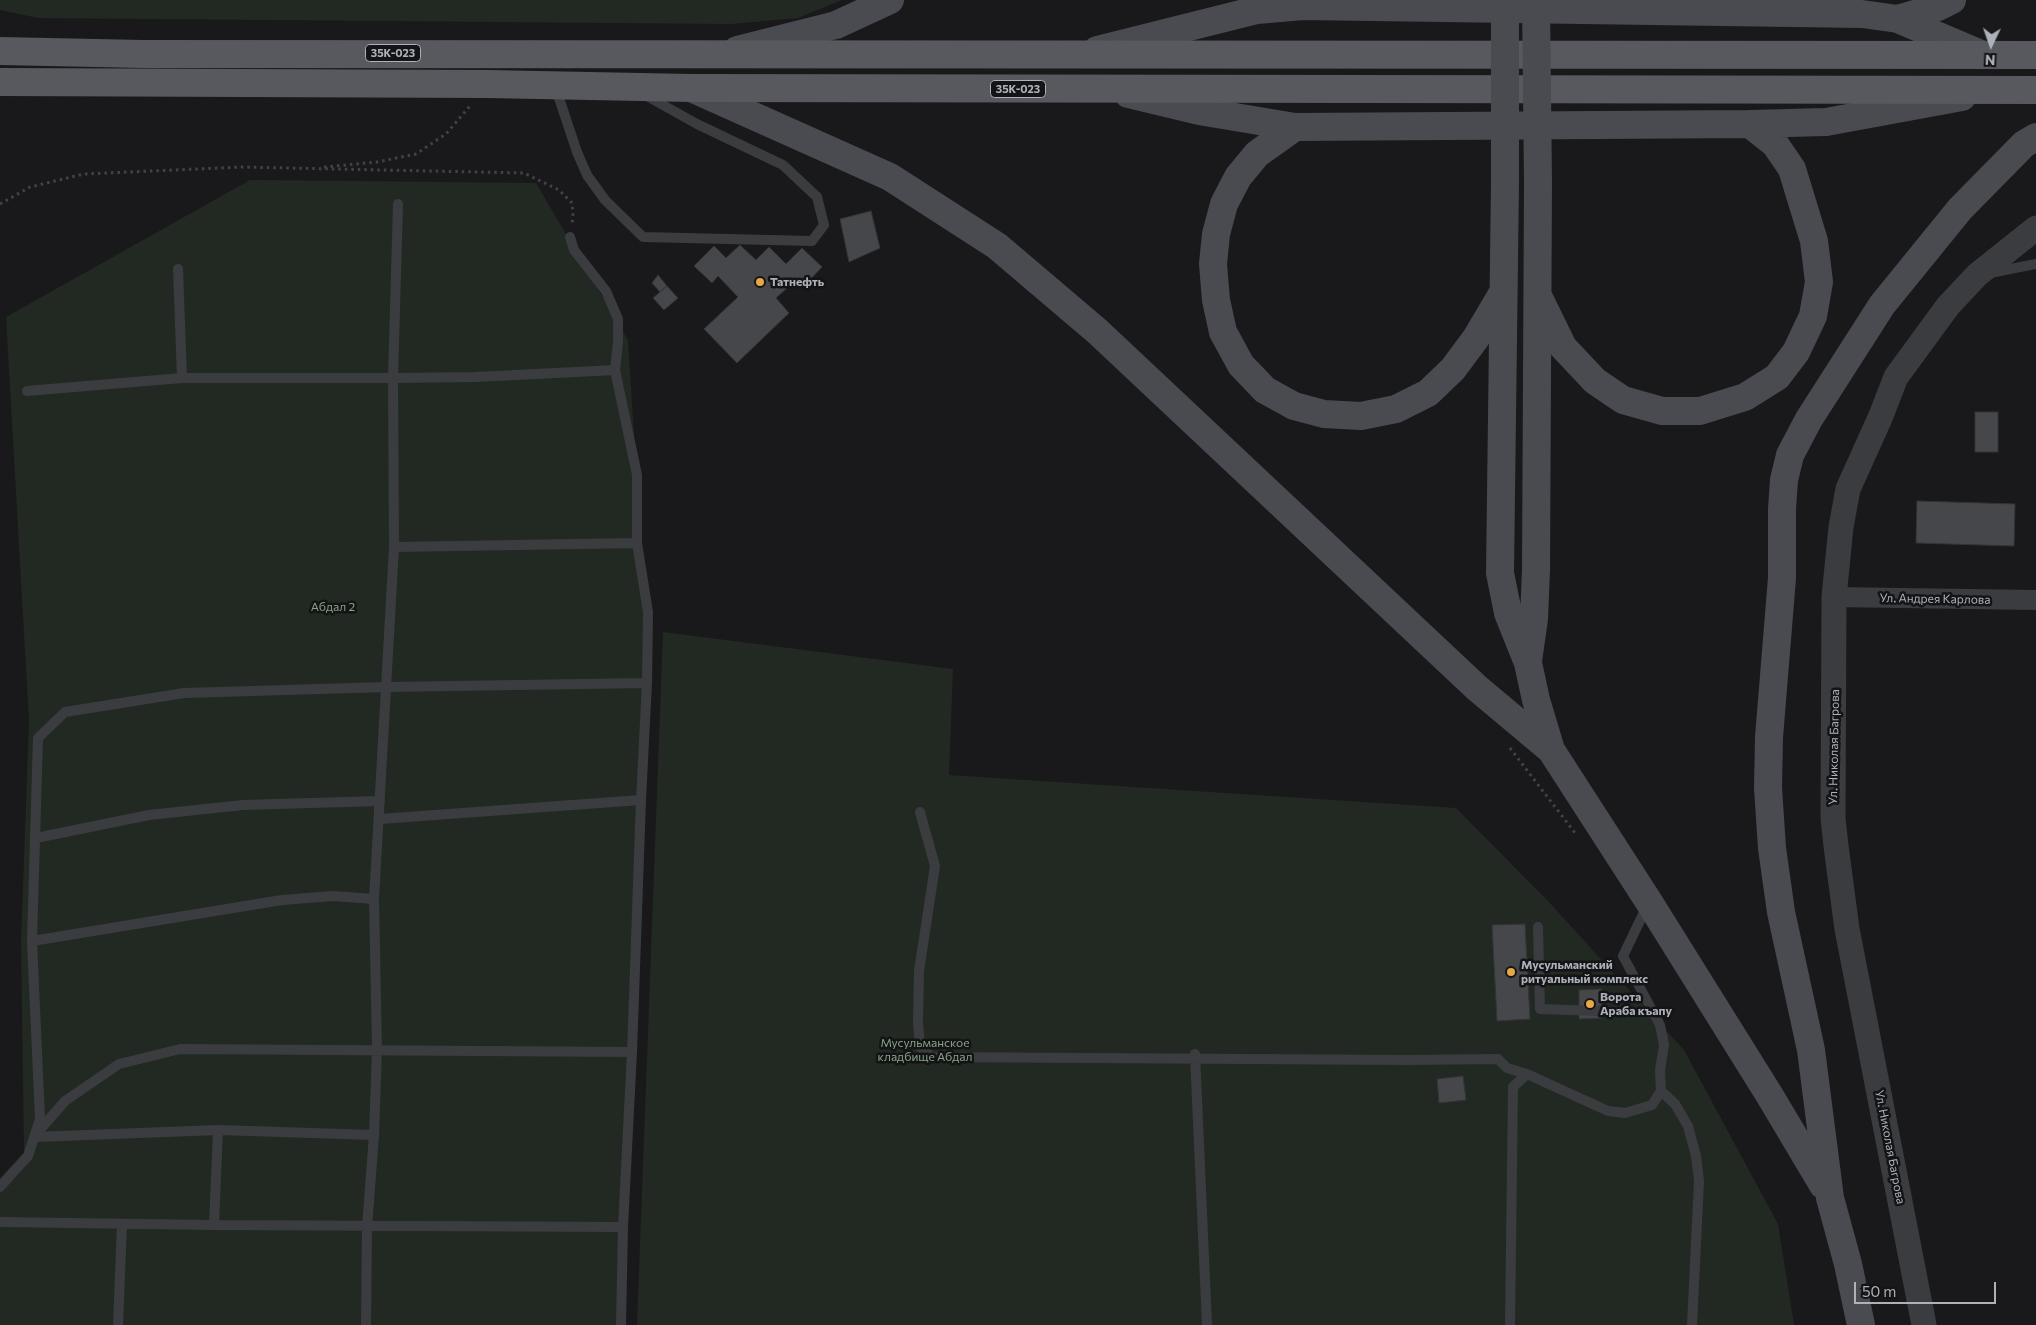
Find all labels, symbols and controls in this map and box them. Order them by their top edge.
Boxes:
north arrow [1966,20,2016,70]
road number: 35К-023 [366,44,420,62]
text: N [1985,52,1996,69]
road number: 35К-023 [990,80,1046,98]
place label: Татнефть [770,275,824,289]
marker: Татнефть [754,276,766,288]
street label: Ул. Андрея Карлова [1879,591,1991,607]
park label: Абдал 2 [311,600,355,614]
street label: Ул. Николая Багрова [1826,689,1842,805]
place label: Мусульманский ритуальный комплекс [1521,958,1648,986]
marker: Мусульманский ритуальный комплекс [1505,966,1517,978]
place label: Ворота Араба къапу [1600,990,1672,1018]
marker: Ворота Араба къапу [1584,998,1596,1010]
park label: Мусульманское кладбище Абдал [878,1036,972,1064]
street label: Ул. Николая Багрова [1872,1089,1908,1205]
scale bar [1856,1272,1998,1304]
text: 50 m [1862,1282,1896,1300]

